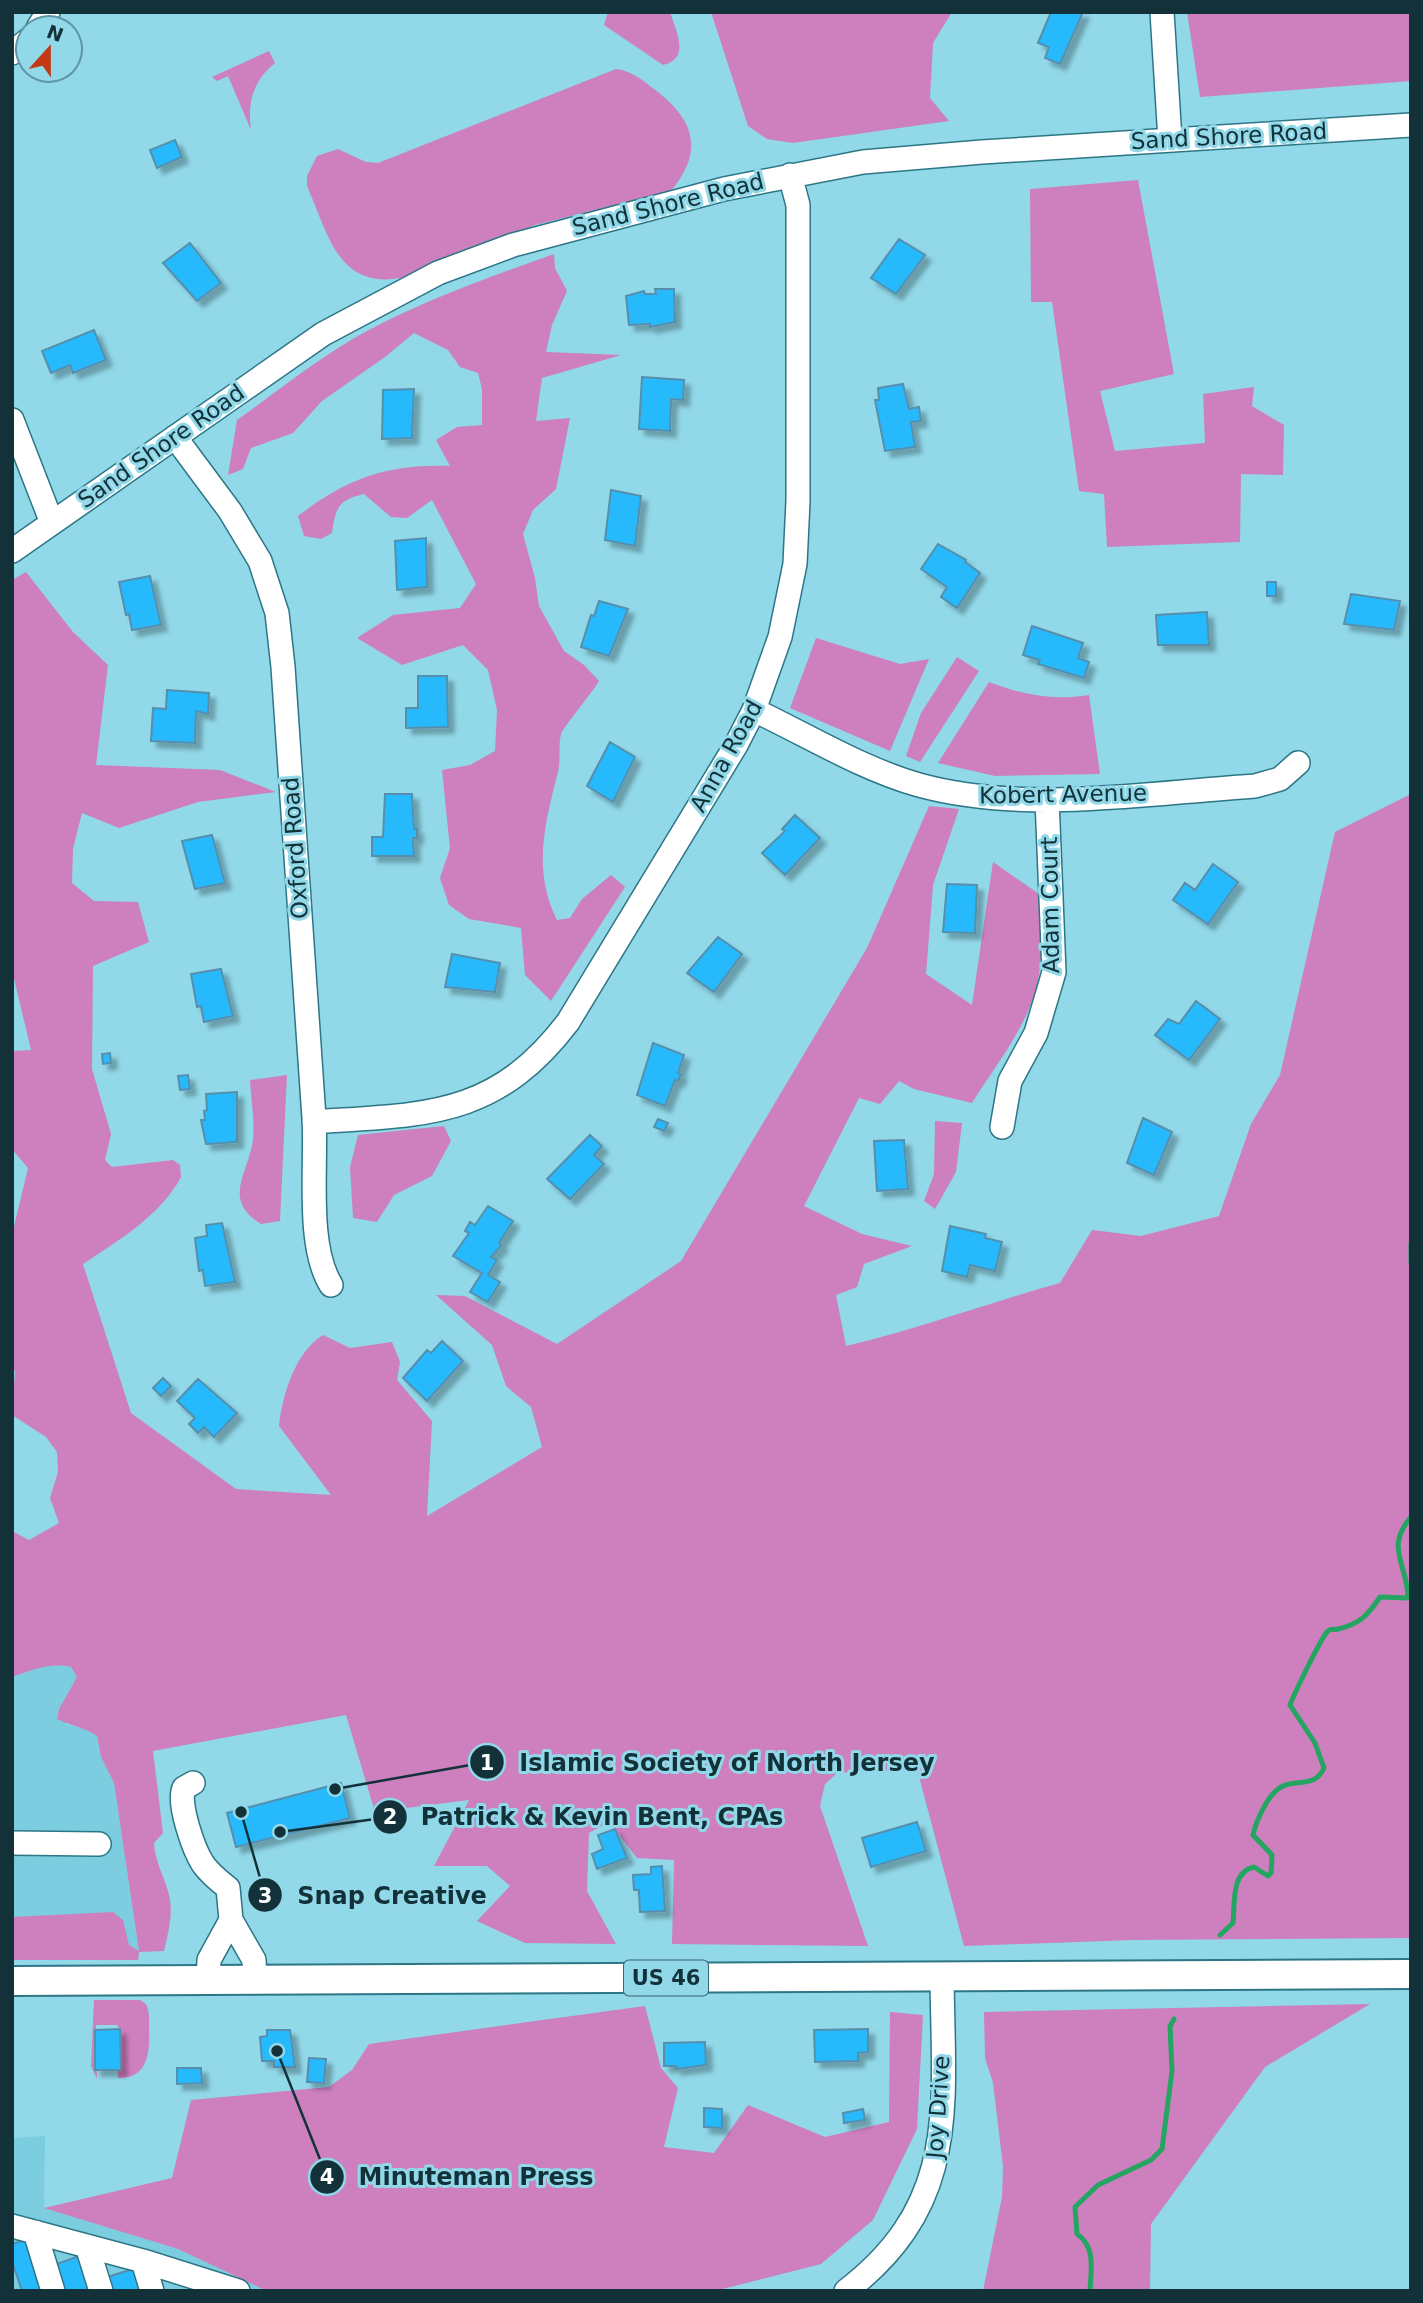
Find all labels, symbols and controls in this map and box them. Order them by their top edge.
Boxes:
north arrow [14,14,84,84]
text: N [44,20,66,46]
street label: Sand Shore Road [1130,118,1328,154]
street label: Sand Shore Road [569,168,767,240]
street label: Sand Shore Road [73,379,249,513]
street label: Anna Road [685,695,767,817]
street label: Oxford Road [277,776,313,920]
street label: Kobert Avenue [979,780,1147,808]
street label: Adam Court [1036,836,1064,974]
callout: Islamic Society of North Jersey [470,1740,948,1785]
text: Islamic Society of North Jersey [519,1749,935,1777]
text: 1 [480,1751,494,1775]
callout: Patrick & Kevin Bent, CPAs [372,1794,798,1839]
text: Patrick & Kevin Bent, CPAs [421,1803,783,1831]
text: 2 [383,1805,397,1829]
callout: Snap Creative [248,1873,500,1918]
text: Snap Creative [297,1882,487,1910]
text: 3 [258,1884,272,1908]
road number: US 46 [624,1960,708,1996]
street label: Joy Drive [921,2055,955,2161]
callout: Minuteman Press [309,2154,607,2199]
text: Minuteman Press [359,2163,593,2191]
text: 4 [320,2165,334,2189]

